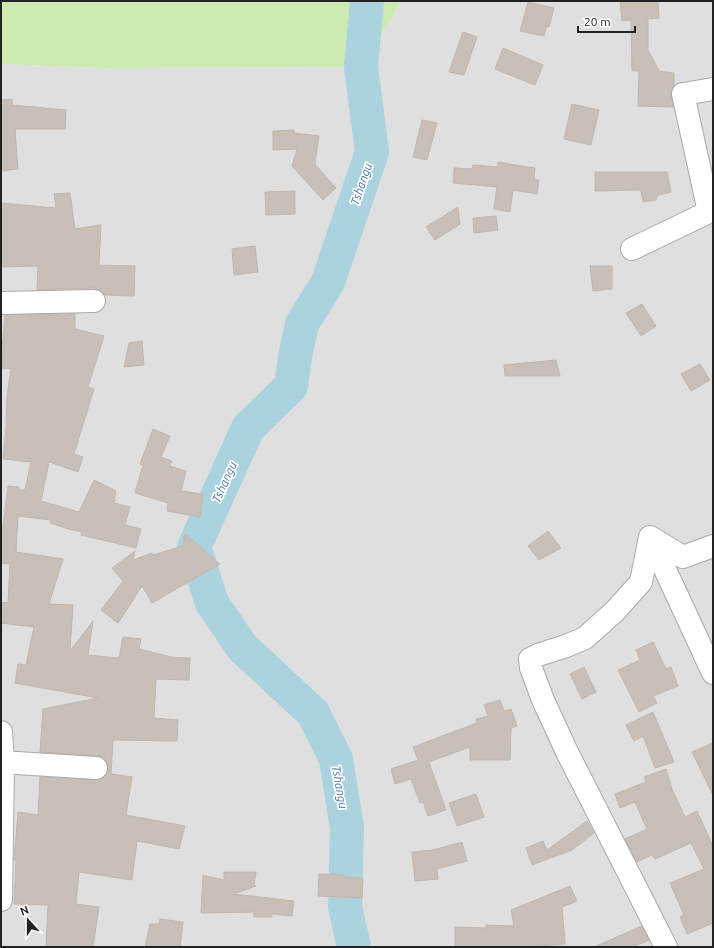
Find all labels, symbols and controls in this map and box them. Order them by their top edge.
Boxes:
scale bar [578,8,635,34]
text: 20 m [584,15,611,28]
water label: Tshangu [348,161,374,207]
water label: Tshangu [209,459,239,505]
water label: Tshangu [330,764,350,810]
north arrow [8,900,48,940]
text: N [18,904,30,918]

